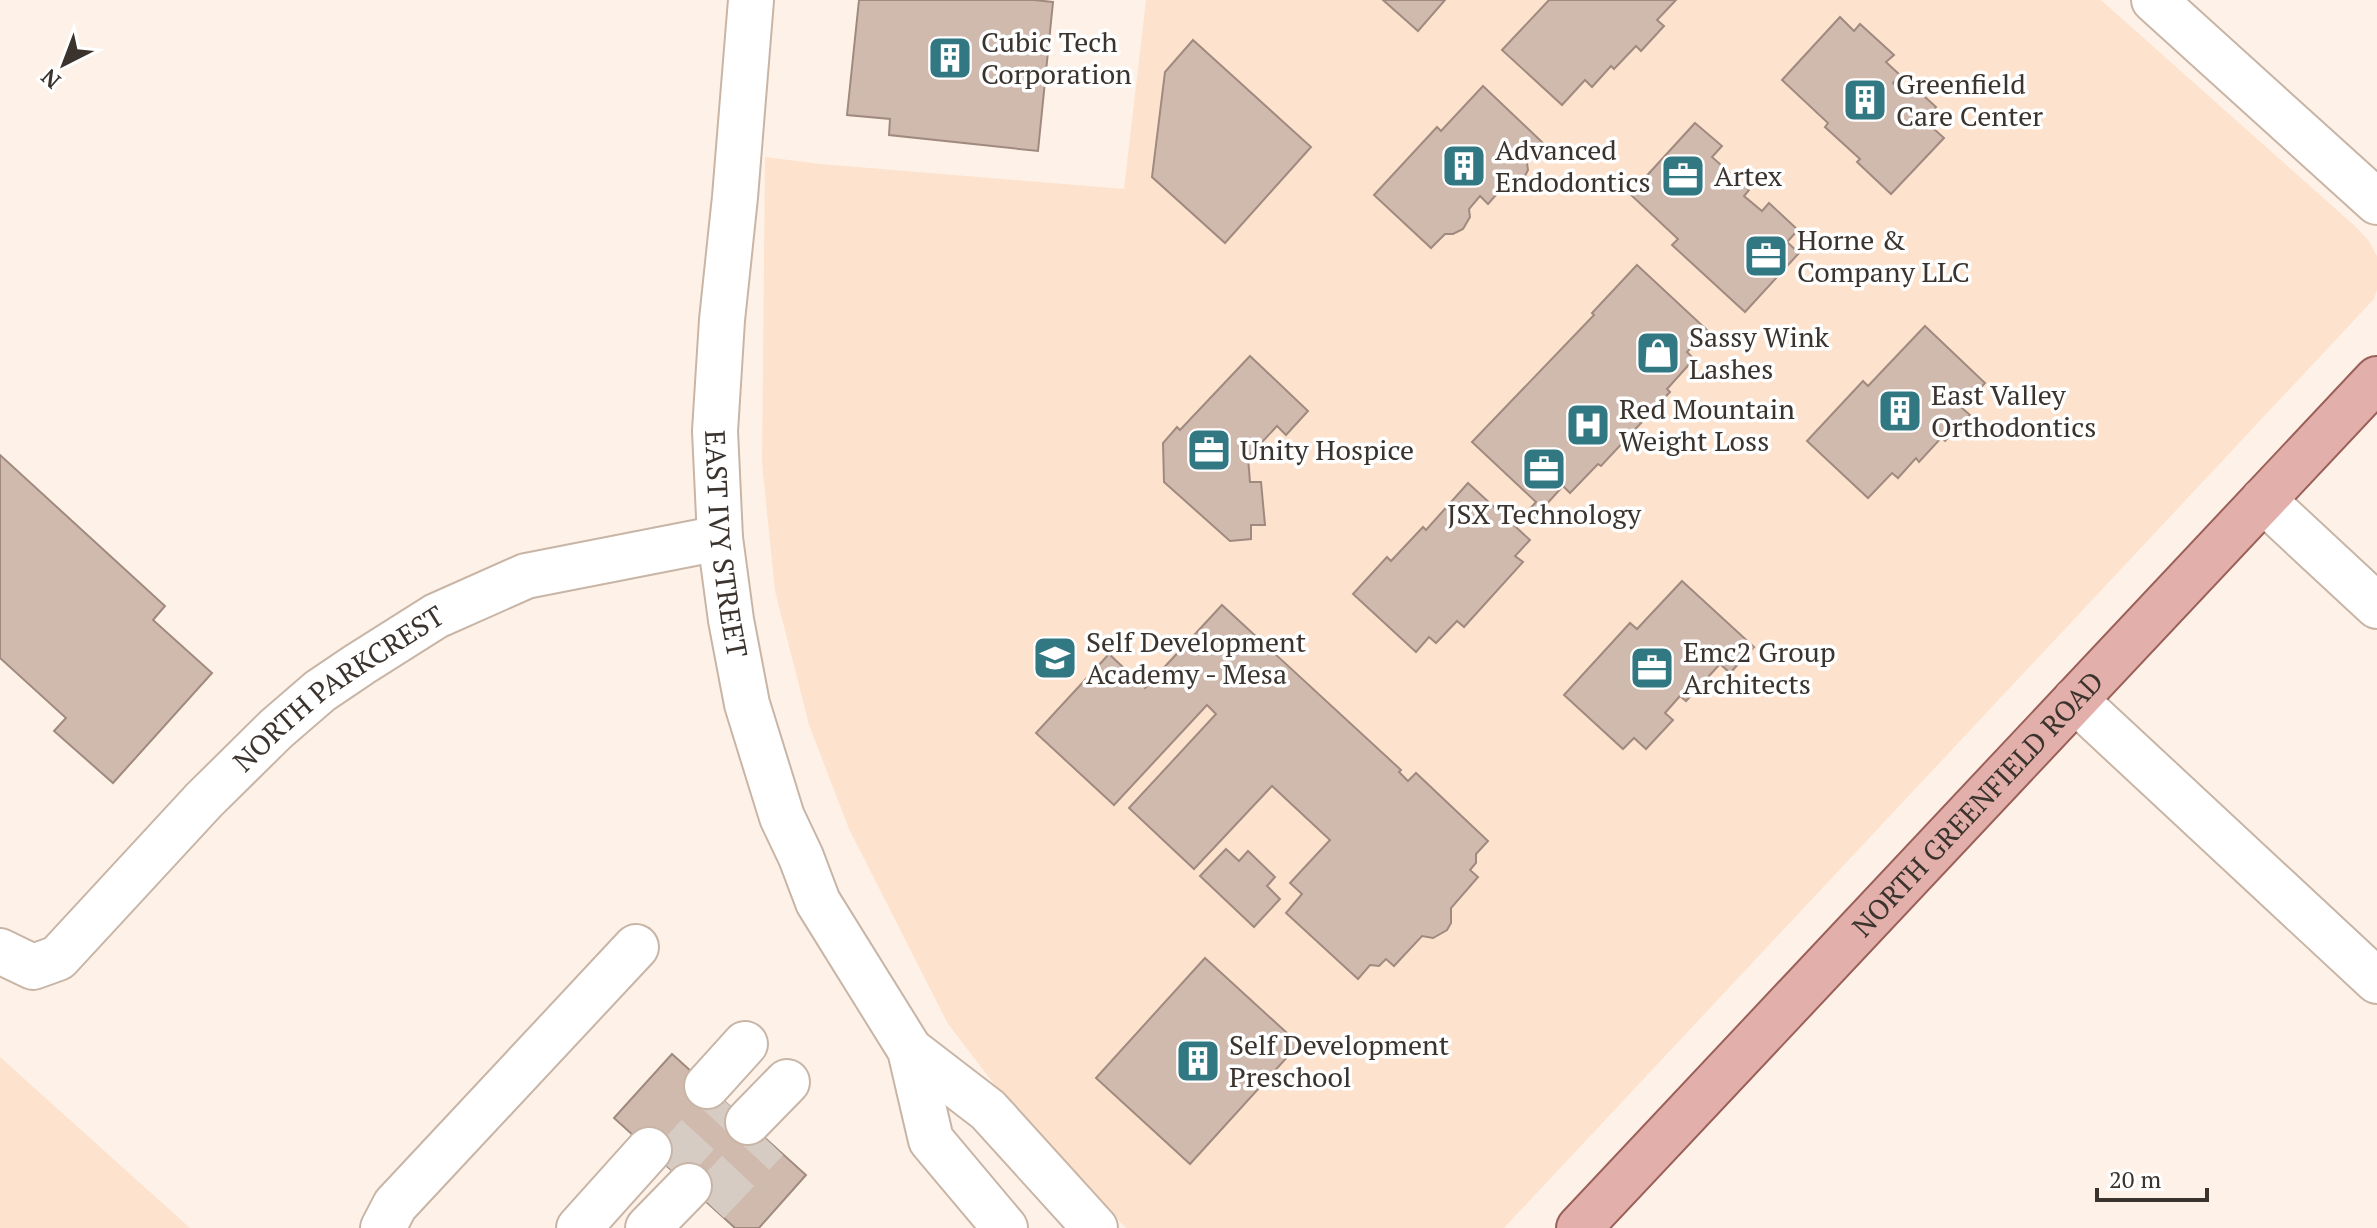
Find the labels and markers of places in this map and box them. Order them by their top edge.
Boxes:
place label: Cubic Tech Corporation [981,23,1132,92]
building icon: Cubic Tech Corporation [926,34,974,82]
place label: Greenfield Care Center [1896,65,2043,134]
building icon: Greenfield Care Center [1841,76,1889,124]
place label: Advanced Endodontics [1495,131,1651,200]
building icon: Advanced Endodontics [1440,142,1488,190]
office icon: Artex [1659,152,1707,200]
place label: Artex [1714,157,1783,194]
place label: Horne & Company LLC [1797,221,1970,290]
office icon: Horne & Company LLC [1742,232,1790,280]
place label: Sassy Wink Lashes [1689,318,1830,387]
shop icon: Sassy Wink Lashes [1634,329,1682,377]
place label: East Valley Orthodontics [1931,376,2096,445]
building icon: East Valley Orthodontics [1876,387,1924,435]
place label: Red Mountain Weight Loss [1619,390,1795,459]
hospital icon: Red Mountain Weight Loss [1564,401,1612,449]
office icon: Unity Hospice [1185,426,1233,474]
place label: Unity Hospice [1240,431,1414,468]
office icon: JSX Technology [1520,445,1568,493]
place label: JSX Technology [1447,495,1642,532]
place label: Self Development Academy - Mesa [1086,623,1307,692]
place label: Emc2 Group Architects [1683,633,1836,702]
school or university icon: Self Development Academy - Mesa [1031,634,1079,682]
office icon: Emc2 Group Architects [1628,644,1676,692]
place label: Self Development Preschool [1229,1026,1450,1095]
building icon: Self Development Preschool [1174,1037,1222,1085]

